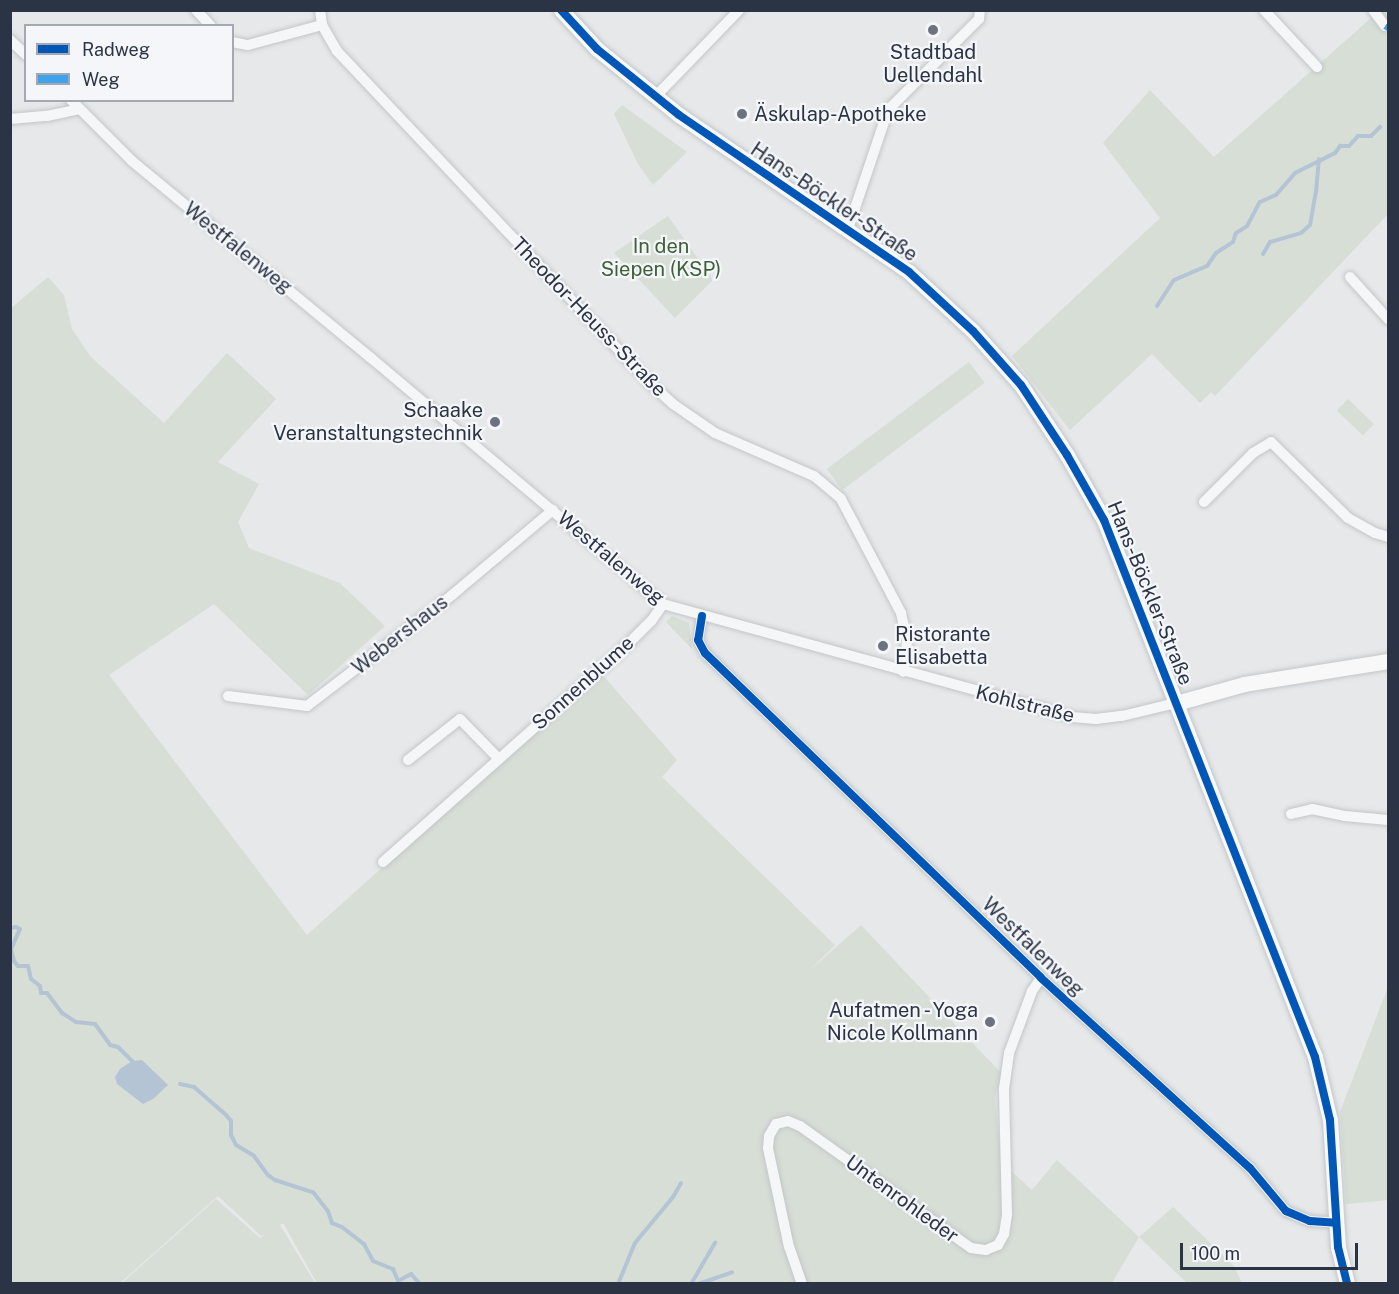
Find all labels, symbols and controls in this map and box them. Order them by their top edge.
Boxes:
marker: Stadtbad Uellendahl [926,23,940,37]
legend [24,24,234,102]
text: Radweg [82,39,150,60]
place label: Stadtbad Uellendahl [883,40,983,87]
text: Weg [82,69,120,90]
place label: Äskulap-Apotheke [754,102,927,126]
marker: Äskulap-Apotheke [735,107,749,121]
street label: Hans-Böckler-Straße [746,137,922,267]
street label: Westfalenweg [179,197,297,299]
street label: Theodor-Heuss-Straße [507,232,671,402]
park label: In den Siepen (KSP) [601,235,721,282]
place label: Schaake Veranstaltungstechnik [273,398,483,445]
marker: Schaake Veranstaltungstechnik [488,415,502,429]
street label: Hans-Böckler-Straße [1102,498,1198,688]
street label: Westfalenweg [553,506,669,610]
street label: Webershaus [347,590,453,680]
place label: Ristorante Elisabetta [895,622,991,669]
street label: Sonnenblume [527,631,639,735]
marker: Ristorante Elisabetta [876,639,890,653]
street label: Kohlstraße [973,680,1077,728]
street label: Westfalenweg [977,892,1089,1002]
place label: Aufatmen - Yoga Nicole Kollmann [823,999,978,1046]
marker: Aufatmen - Yoga Nicole Kollmann [983,1015,997,1029]
street label: Untenrohleder [841,1150,963,1248]
scale bar [1183,1231,1362,1269]
text: 100 m [1191,1243,1240,1264]

